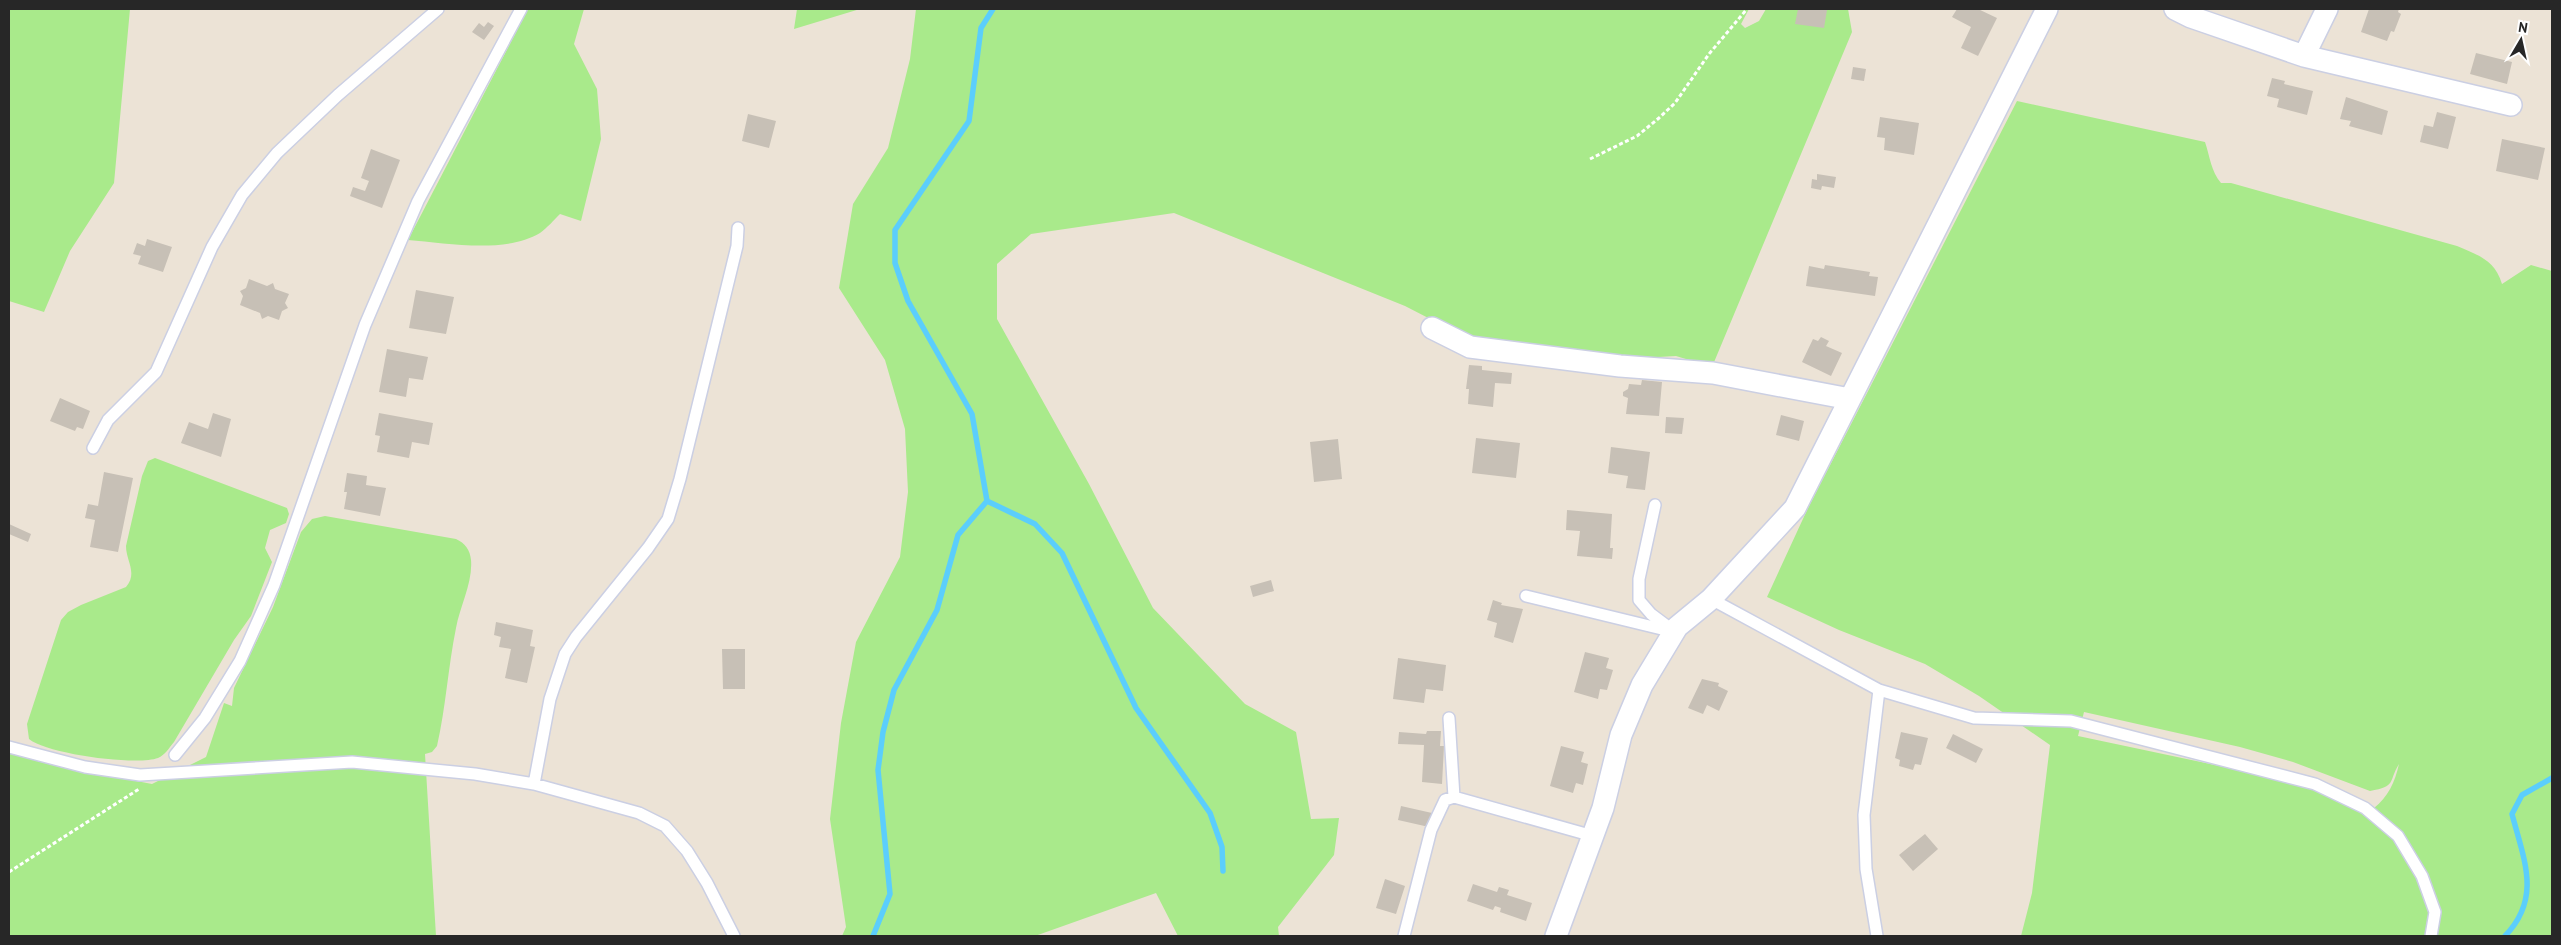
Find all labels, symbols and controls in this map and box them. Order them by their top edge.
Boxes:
north arrow [2496,15,2546,65]
text: N [2517,18,2529,37]

